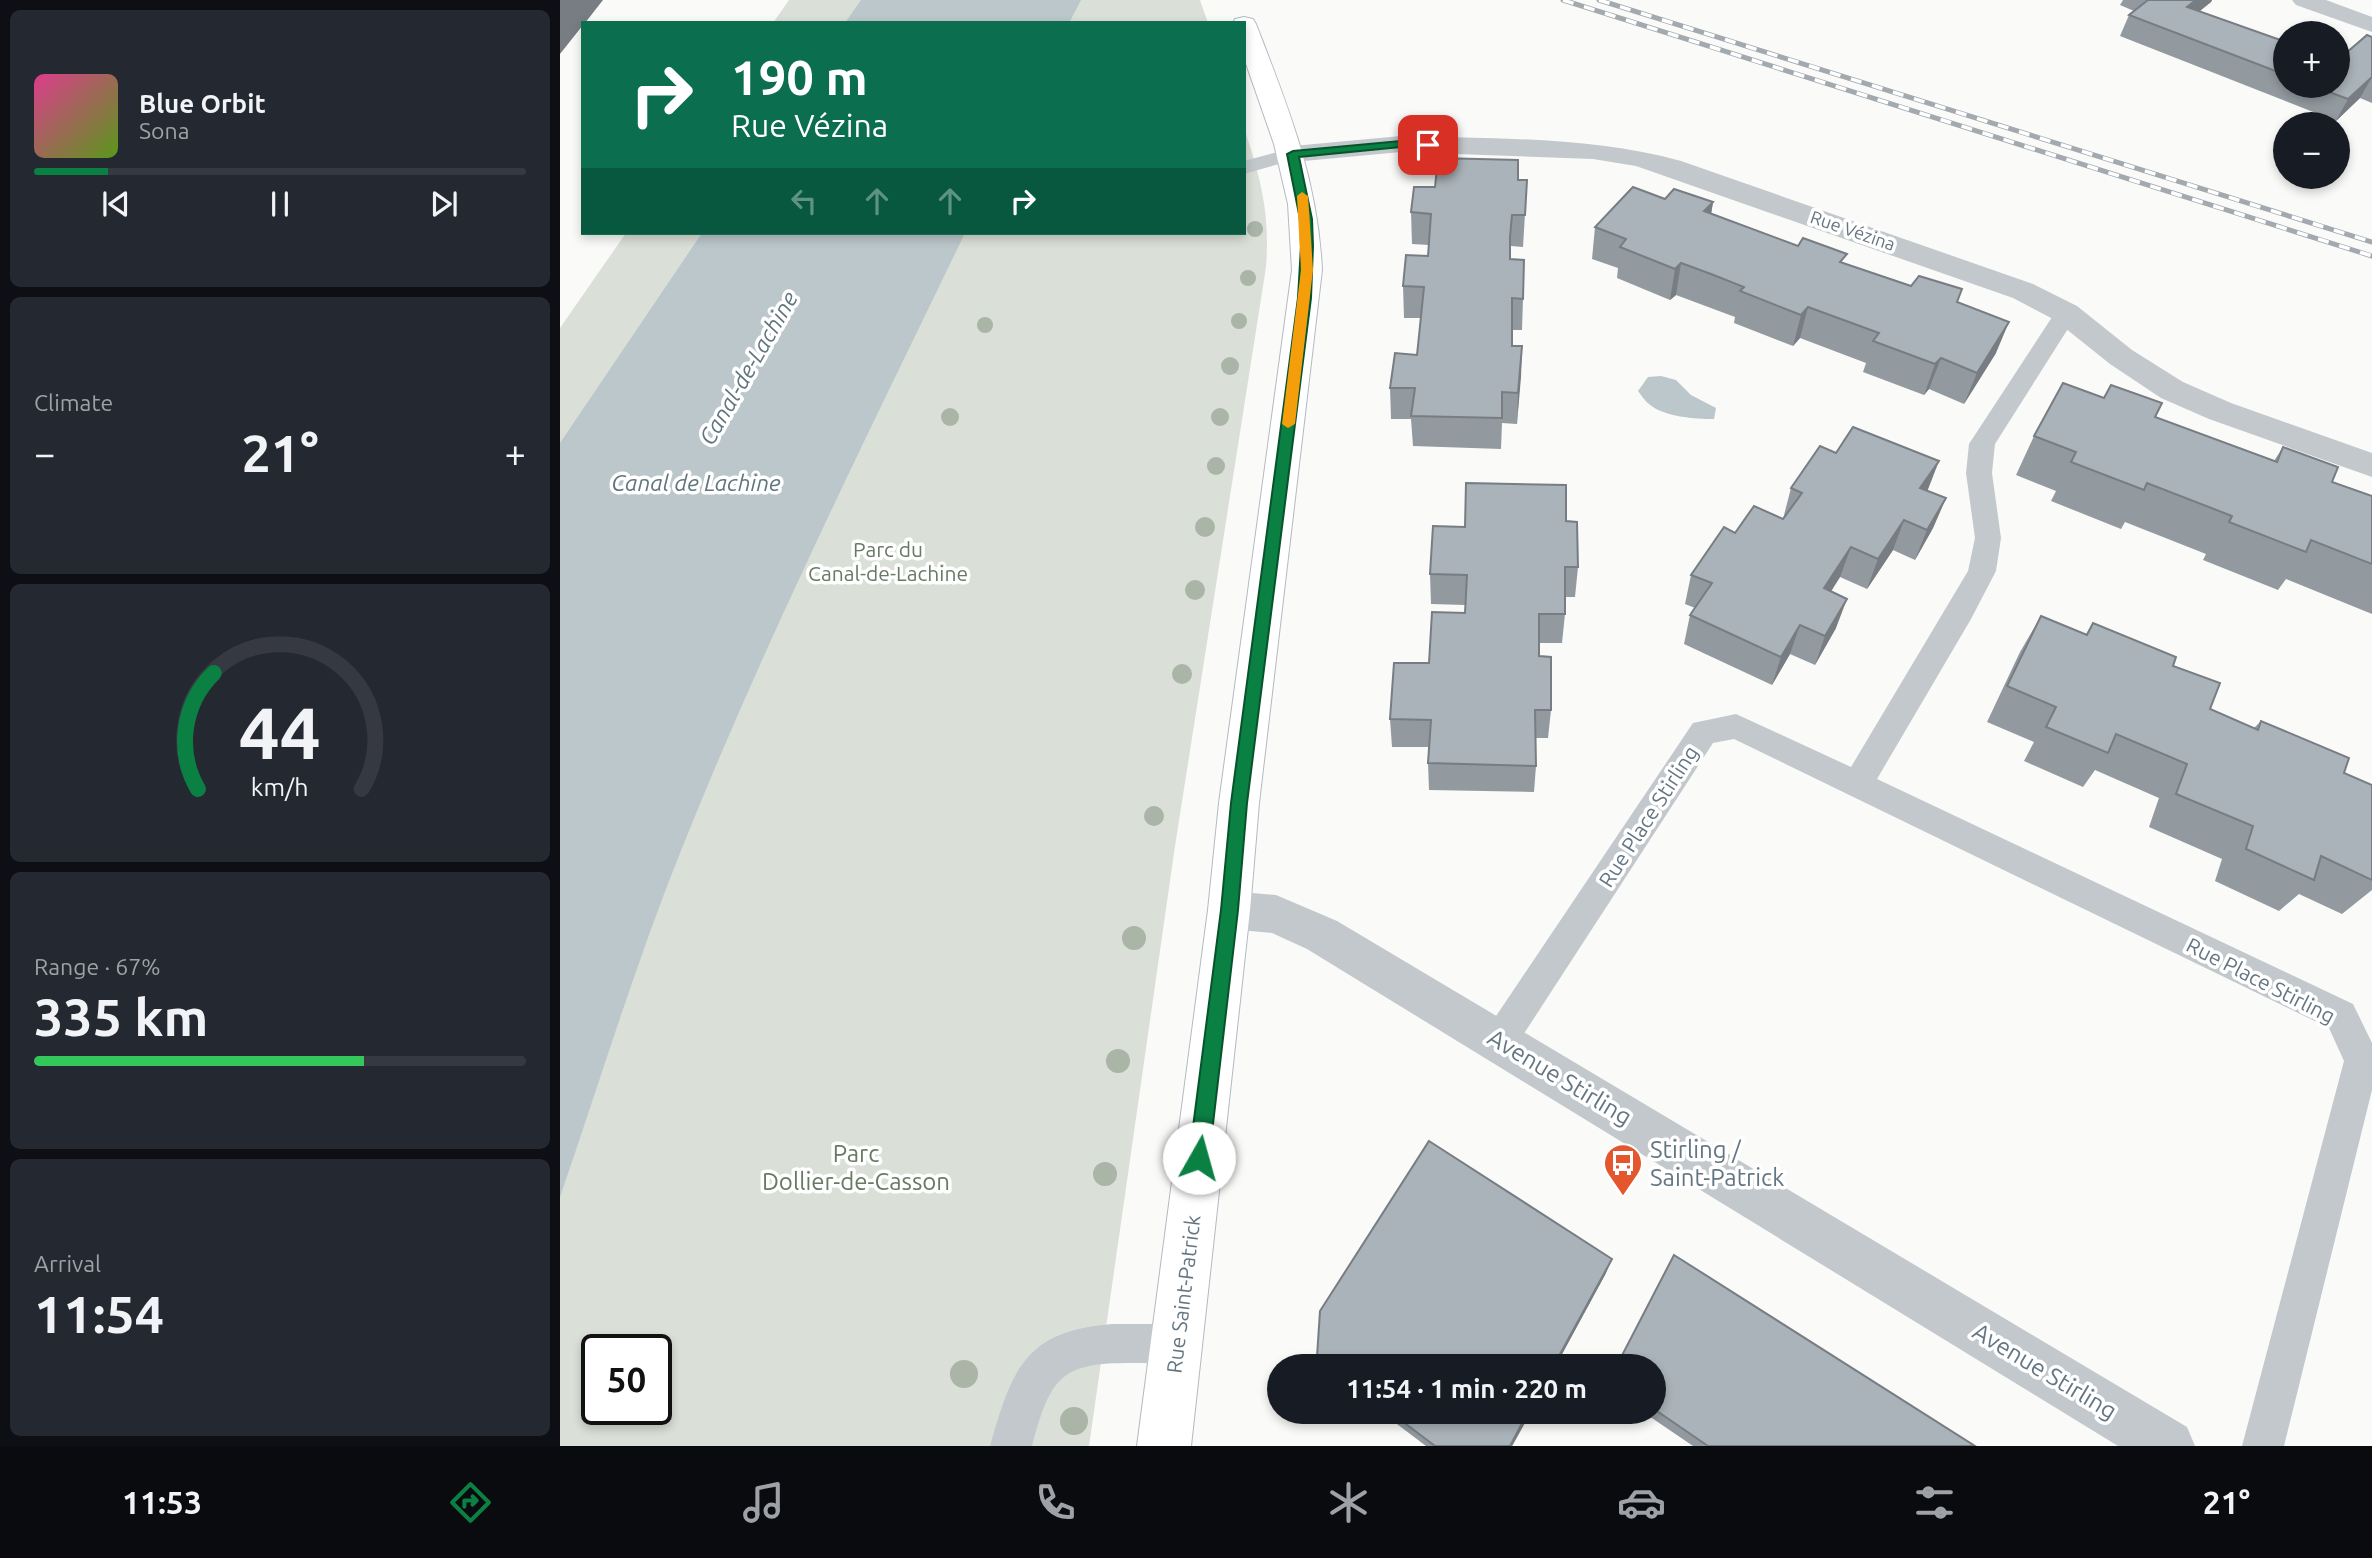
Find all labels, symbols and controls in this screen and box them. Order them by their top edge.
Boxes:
map controls [2273,21,2350,189]
button: + [2273,21,2350,98]
icon: right [616,49,707,140]
text: 190 m [731,49,868,104]
text: Blue Orbit [139,89,266,118]
text: Rue Vézina [731,107,888,143]
button: − [2273,112,2350,189]
pin [1398,115,1458,175]
text: Sona [139,118,189,143]
icon: arrive [1409,126,1447,164]
icon: left [785,182,823,220]
icon: ahead [858,182,896,220]
icon: ahead [931,182,969,220]
icon: right [1004,182,1042,220]
icon: previous [97,185,135,223]
icon: pause [261,185,299,223]
icon: next [425,185,463,223]
street label: Rue Vézina [1808,206,1898,254]
water label: Canal-de-Lachine [694,287,802,449]
text: Climate [34,390,113,415]
text: 21° [241,424,319,482]
text: − [34,432,55,474]
text: + [505,432,526,474]
water label: Canal de Lachine [611,470,781,495]
park label: Parc du Canal-de-Lachine [808,537,968,585]
text: 44 [239,691,321,773]
street label: Rue Place Stirling [1593,741,1703,891]
text: km/h [251,773,309,801]
street label: Rue Place Stirling [2183,932,2339,1028]
text: Range · 67% [34,954,161,979]
text: 335 km [34,988,208,1046]
street label: Avenue Stirling [1483,1023,1637,1131]
position arrow [1162,1121,1236,1195]
place label: Stirling / Saint-Patrick [1650,1136,1784,1191]
park label: Parc Dollier-de-Casson [762,1140,950,1195]
bus stop icon: Stirling / Saint-Patrick [1602,1142,1644,1197]
street label: Rue Saint-Patrick [1161,1213,1205,1374]
text: Arrival [34,1251,101,1276]
text: 11:54 [34,1285,164,1343]
street label: Avenue Stirling [1968,1317,2122,1425]
speed limit sign: 50 [581,1334,672,1425]
text: 11:54 · 1 min · 220 m [1346,1374,1587,1403]
icon: directions [446,1478,495,1527]
icon: music [739,1478,788,1527]
icon: phone [1031,1478,1080,1527]
icon: climate [1324,1478,1373,1527]
icon: car [1617,1478,1666,1527]
icon: filters [1910,1478,1959,1527]
text: 11:53 [122,1484,202,1520]
text: 21° [2203,1484,2250,1520]

